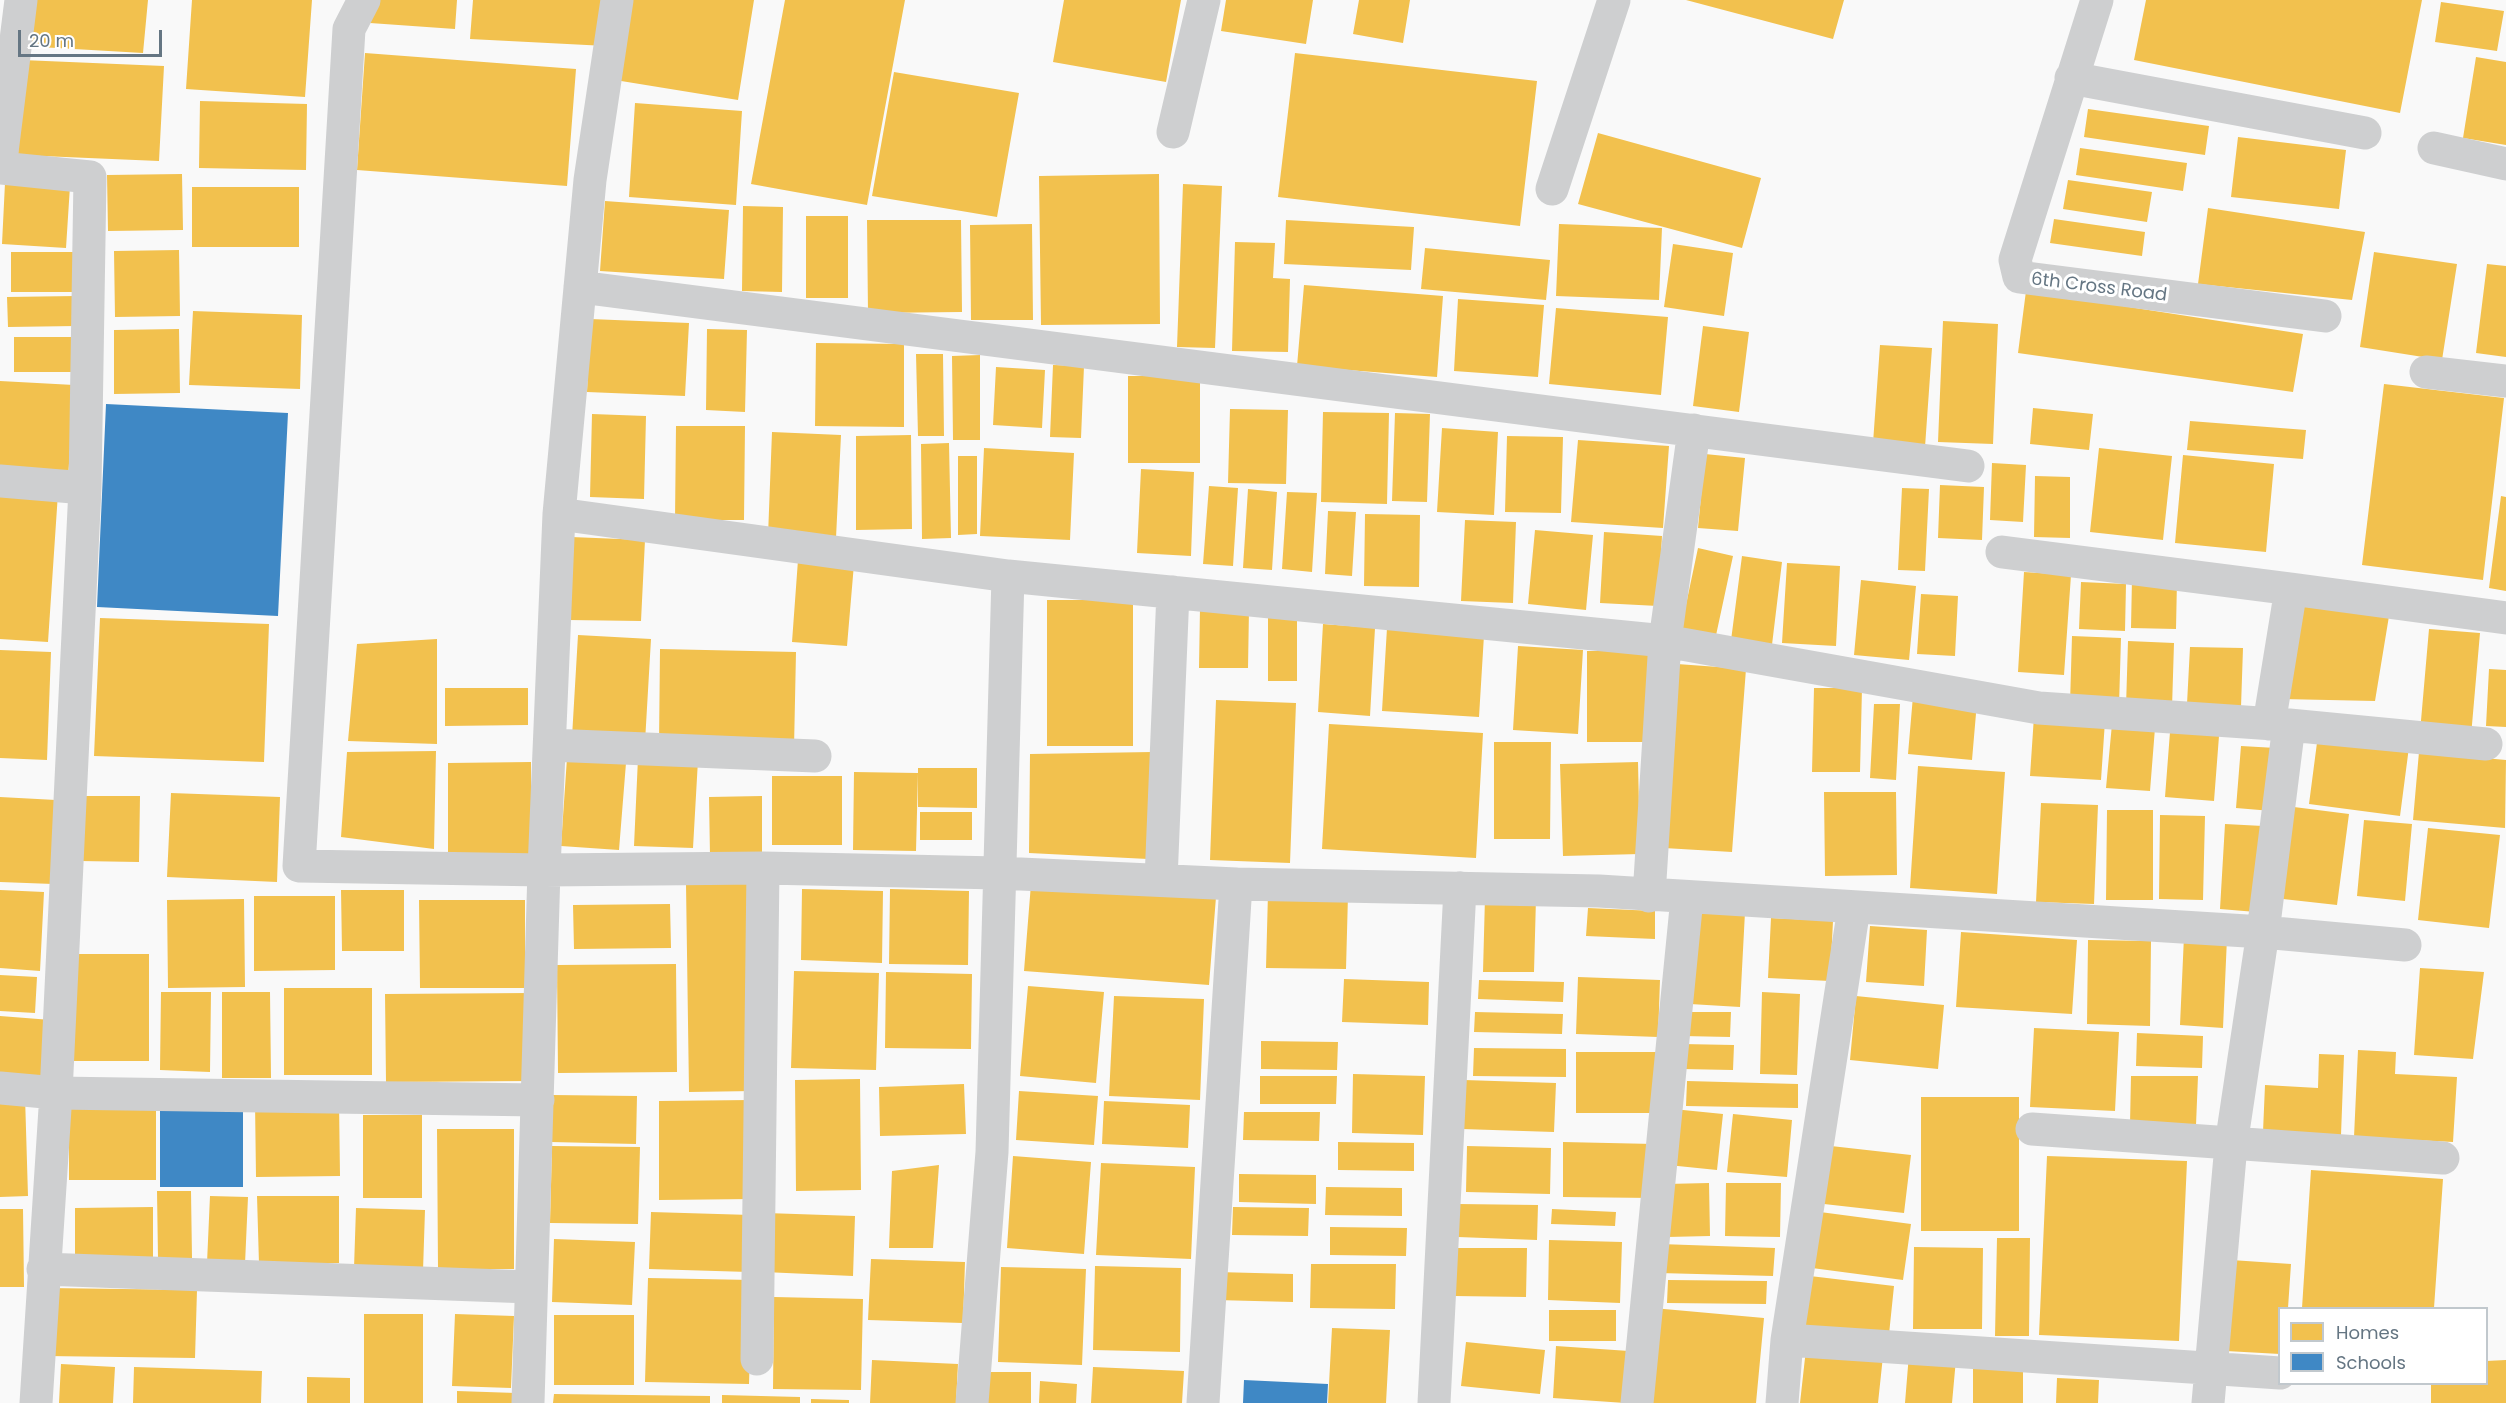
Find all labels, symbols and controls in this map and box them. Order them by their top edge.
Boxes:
scale bar [21,18,165,56]
text: 20 m [29,28,74,53]
street label: 6th Cross Road [2030,269,2168,307]
legend [2278,1307,2488,1385]
text: Homes [2336,1320,2399,1345]
text: Schools [2336,1350,2406,1375]

